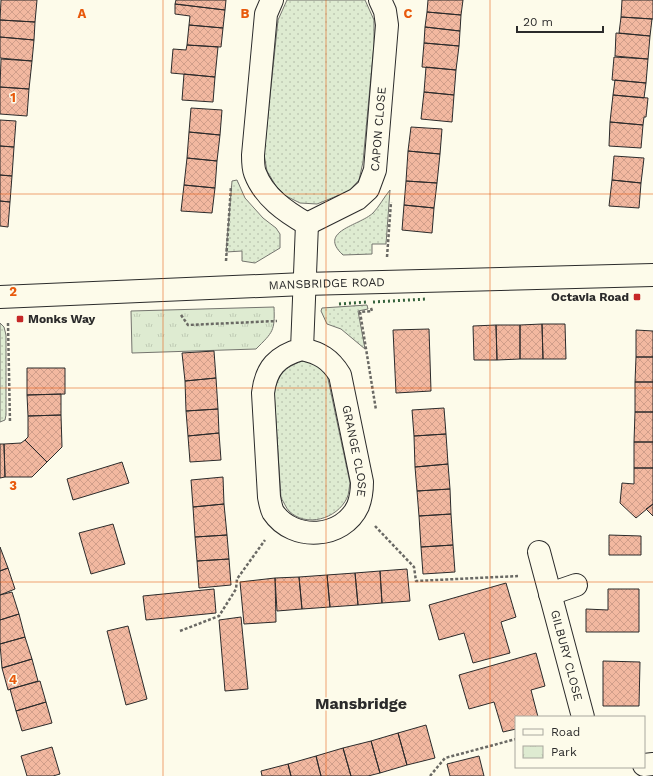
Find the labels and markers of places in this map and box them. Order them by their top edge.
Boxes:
place label: Octavia Road [551,290,629,304]
marker: Octavia Road [632,292,642,302]
place label: Monks Way [28,312,96,326]
marker: Monks Way [15,314,25,324]

